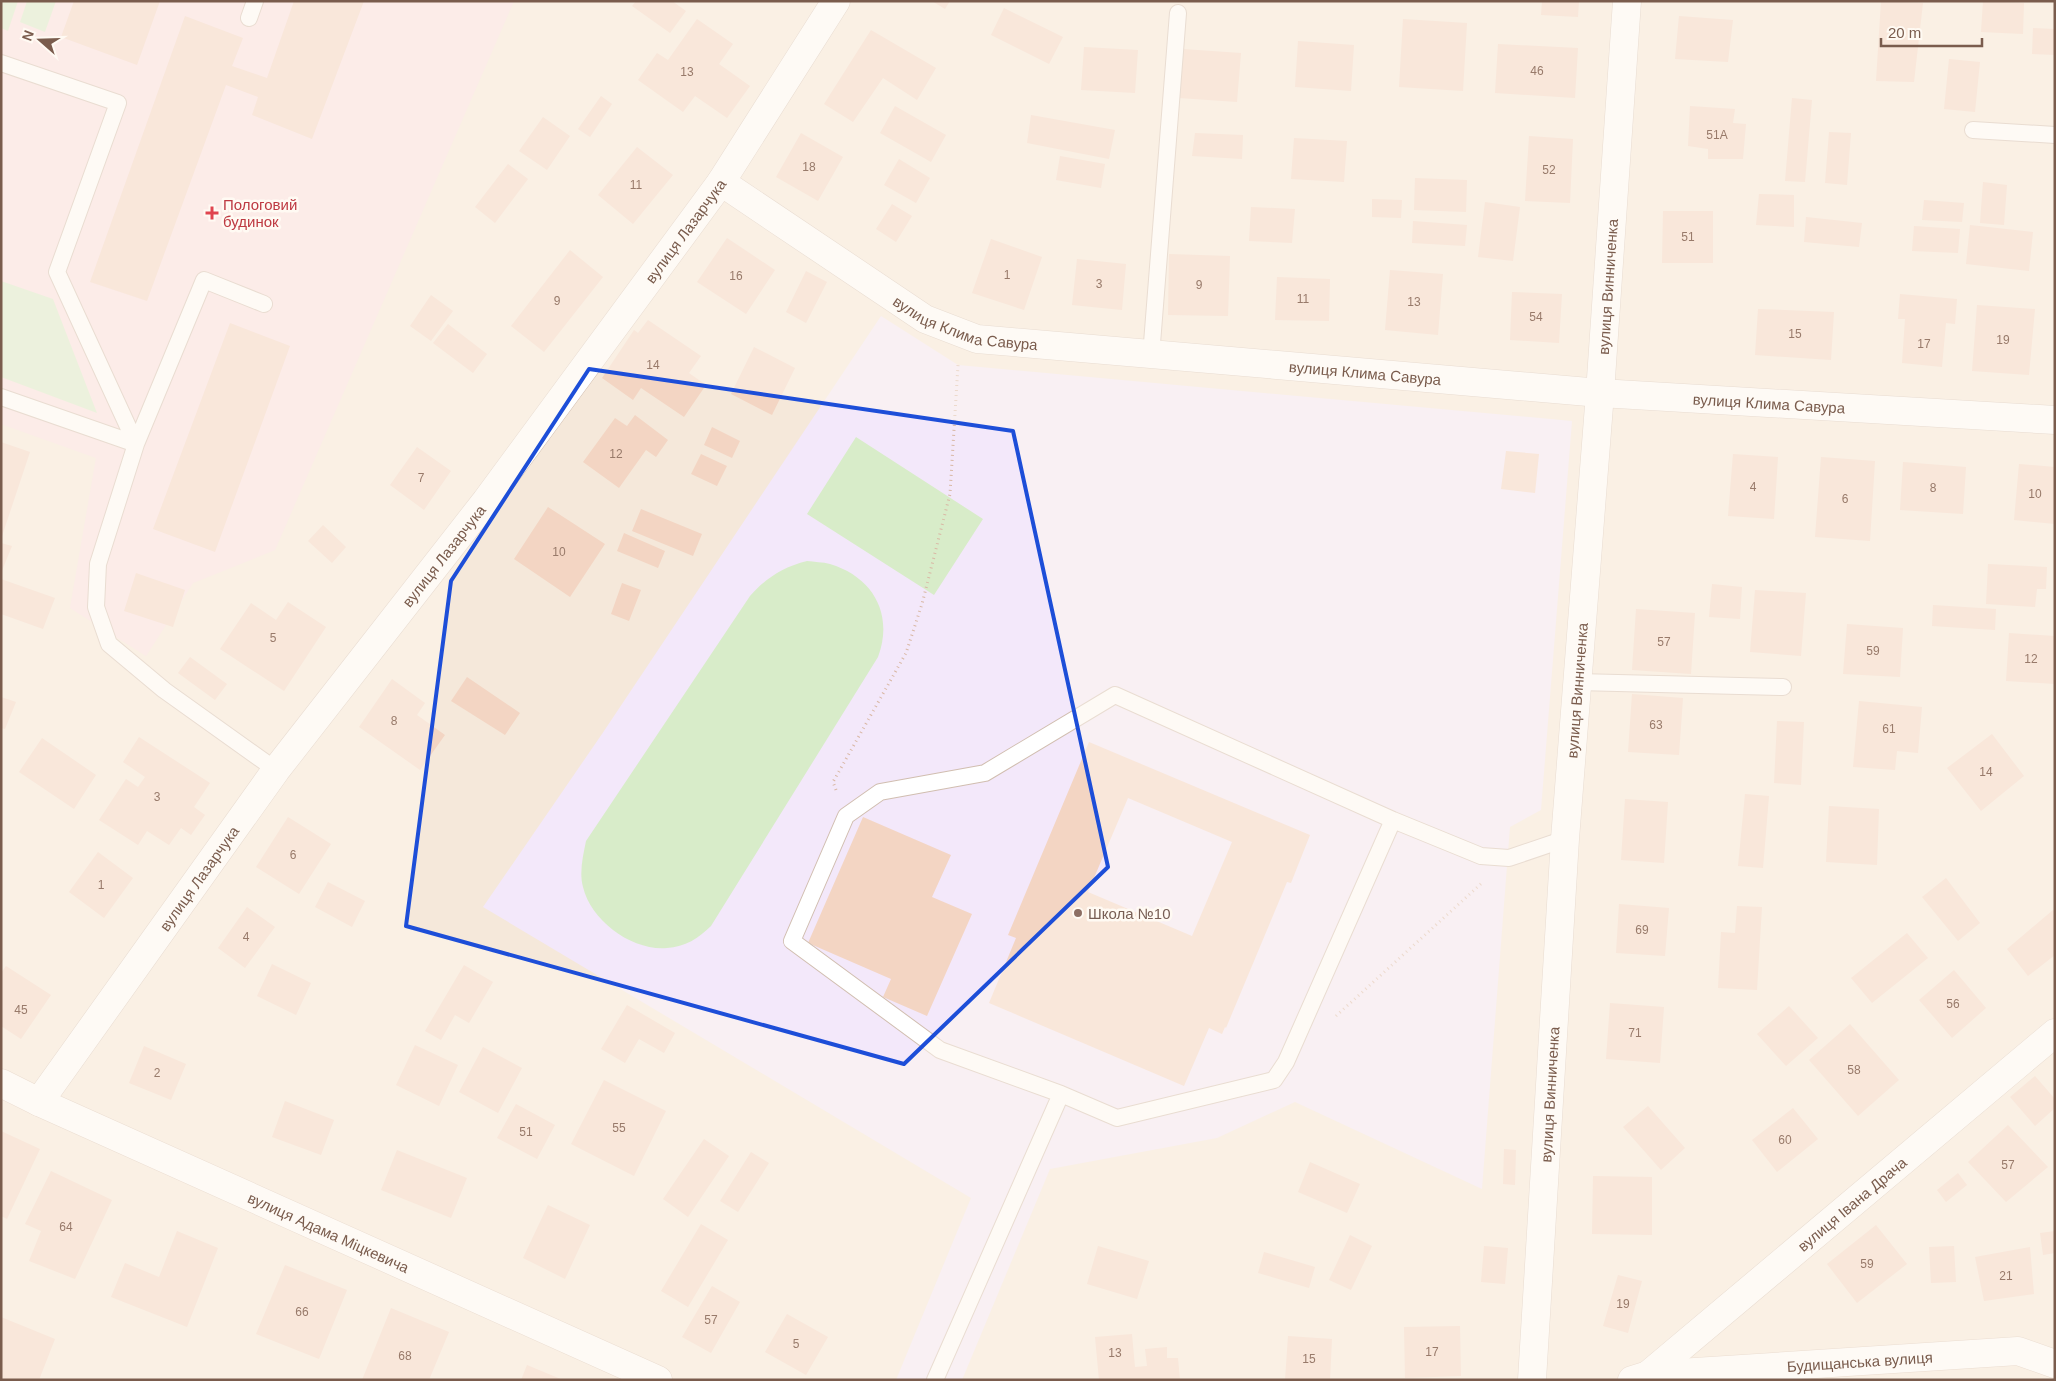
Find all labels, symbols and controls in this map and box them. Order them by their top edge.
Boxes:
north arrow [15,15,65,65]
scale bar [1881,15,1982,47]
text: 20 m [1888,24,1921,41]
text: N [19,28,37,43]
house number: 46 [1530,64,1544,78]
house number: 13 [680,65,694,79]
house number: 51А [1706,128,1728,142]
house number: 18 [802,160,816,174]
house number: 52 [1542,163,1556,177]
street label: вулиця Лазарчука [641,175,729,286]
house number: 11 [630,178,643,192]
place label: Пологовий будинок [223,196,297,230]
marker: Пологовий будинок [205,206,219,220]
street label: вулиця Винниченка [1594,218,1621,355]
house number: 51 [1681,230,1695,244]
house number: 1 [1004,268,1011,282]
house number: 16 [729,269,743,283]
house number: 3 [1096,277,1103,291]
house number: 9 [1196,278,1203,292]
street label: вулиця Клима Савура [890,292,1039,353]
house number: 11 [1297,292,1310,306]
house number: 9 [554,294,561,308]
house number: 13 [1407,295,1421,309]
house number: 54 [1529,310,1543,324]
house number: 15 [1788,327,1802,341]
house number: 19 [1996,333,2010,347]
house number: 17 [1917,337,1931,351]
house number: 14 [646,358,660,372]
street label: вулиця Клима Савура [1288,358,1443,388]
street label: вулиця Клима Савура [1692,390,1846,416]
house number: 12 [609,447,623,461]
house number: 7 [418,471,425,485]
house number: 4 [1750,480,1757,494]
house number: 8 [1930,481,1937,495]
house number: 10 [2028,487,2042,501]
house number: 6 [1842,492,1849,506]
street label: вулиця Лазарчука [398,501,489,610]
house number: 10 [552,545,566,559]
street label: вулиця Винниченка [1563,621,1591,759]
house number: 5 [270,631,277,645]
house number: 57 [1657,635,1671,649]
house number: 59 [1866,644,1880,658]
house number: 12 [2024,652,2038,666]
house number: 8 [391,714,398,728]
house number: 63 [1649,718,1663,732]
house number: 61 [1882,722,1896,736]
house number: 14 [1979,765,1993,779]
house number: 3 [154,790,161,804]
street label: вулиця Лазарчука [156,822,242,934]
house number: 6 [290,848,297,862]
house number: 1 [98,878,105,892]
place label: Школа №10 [1088,905,1171,922]
marker: Школа №10 [1072,907,1084,919]
house number: 69 [1635,923,1649,937]
house number: 4 [243,930,250,944]
house number: 56 [1946,997,1960,1011]
house number: 45 [14,1003,28,1017]
street label: вулиця Винниченка [1537,1025,1562,1163]
house number: 71 [1628,1026,1642,1040]
house number: 58 [1847,1063,1861,1077]
house number: 2 [154,1066,161,1080]
house number: 55 [612,1121,626,1135]
house number: 51 [519,1125,533,1139]
house number: 60 [1778,1133,1792,1147]
street label: вулиця Івана Драча [1794,1153,1910,1254]
house number: 57 [2001,1158,2015,1172]
street label: вулиця Адама Міцкевича [245,1189,412,1276]
house number: 64 [59,1220,73,1234]
house number: 59 [1860,1257,1874,1271]
house number: 21 [1999,1269,2013,1283]
house number: 19 [1616,1297,1630,1311]
house number: 66 [295,1305,309,1319]
house number: 57 [704,1313,718,1327]
house number: 5 [793,1337,800,1351]
house number: 17 [1425,1345,1439,1359]
house number: 13 [1108,1346,1122,1360]
street label: Будищанська вулиця [1786,1348,1933,1374]
house number: 68 [398,1349,412,1363]
house number: 15 [1302,1352,1316,1366]

